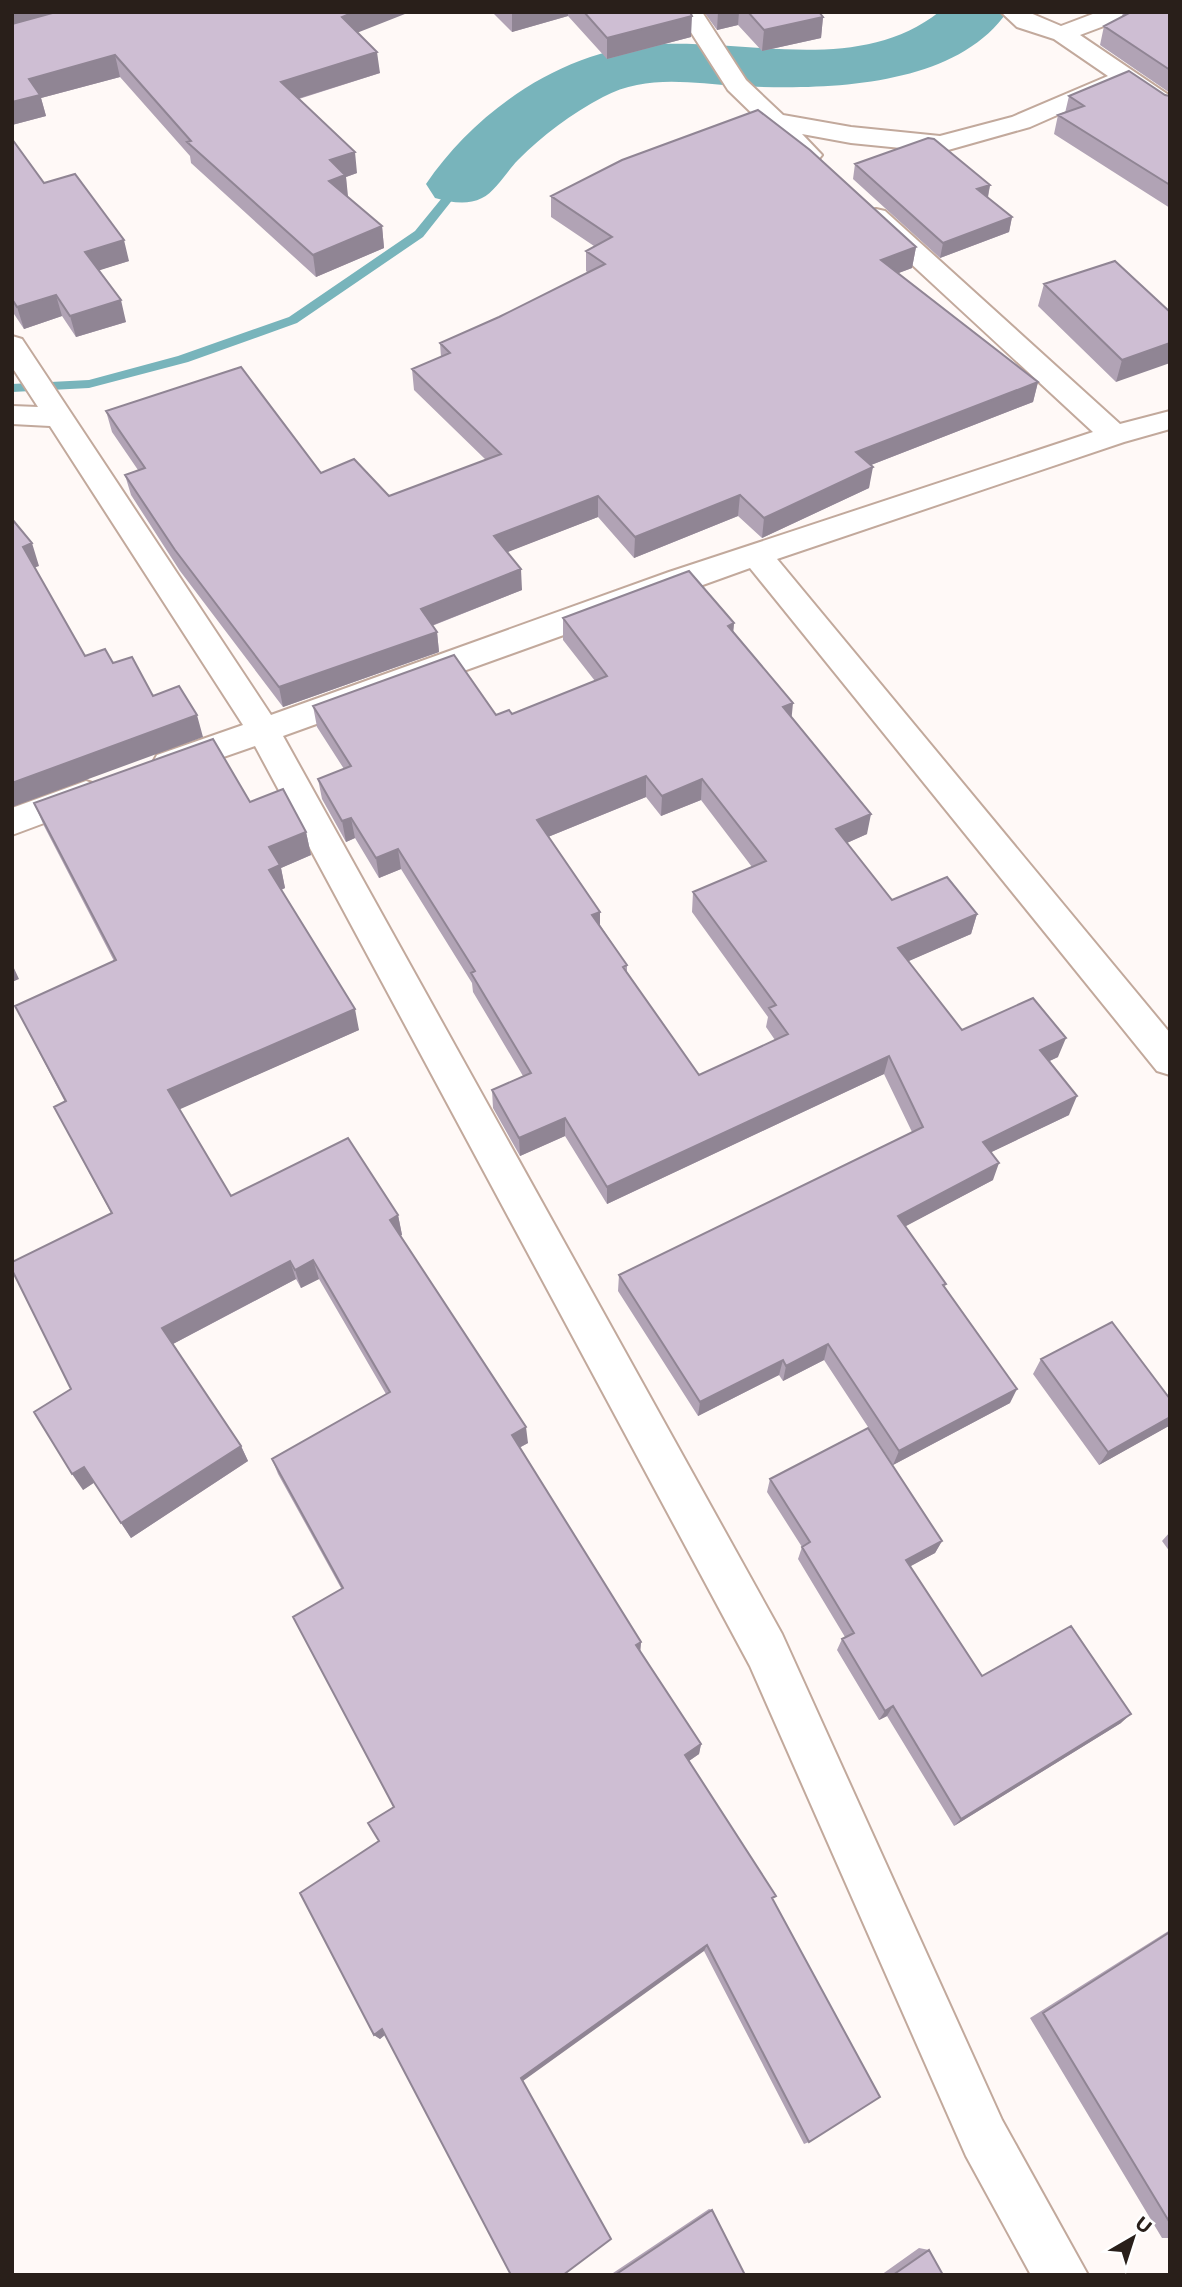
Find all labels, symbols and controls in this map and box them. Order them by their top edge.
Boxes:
north arrow [1098,2203,1168,2273]
text: U [1130,2212,1156,2239]

